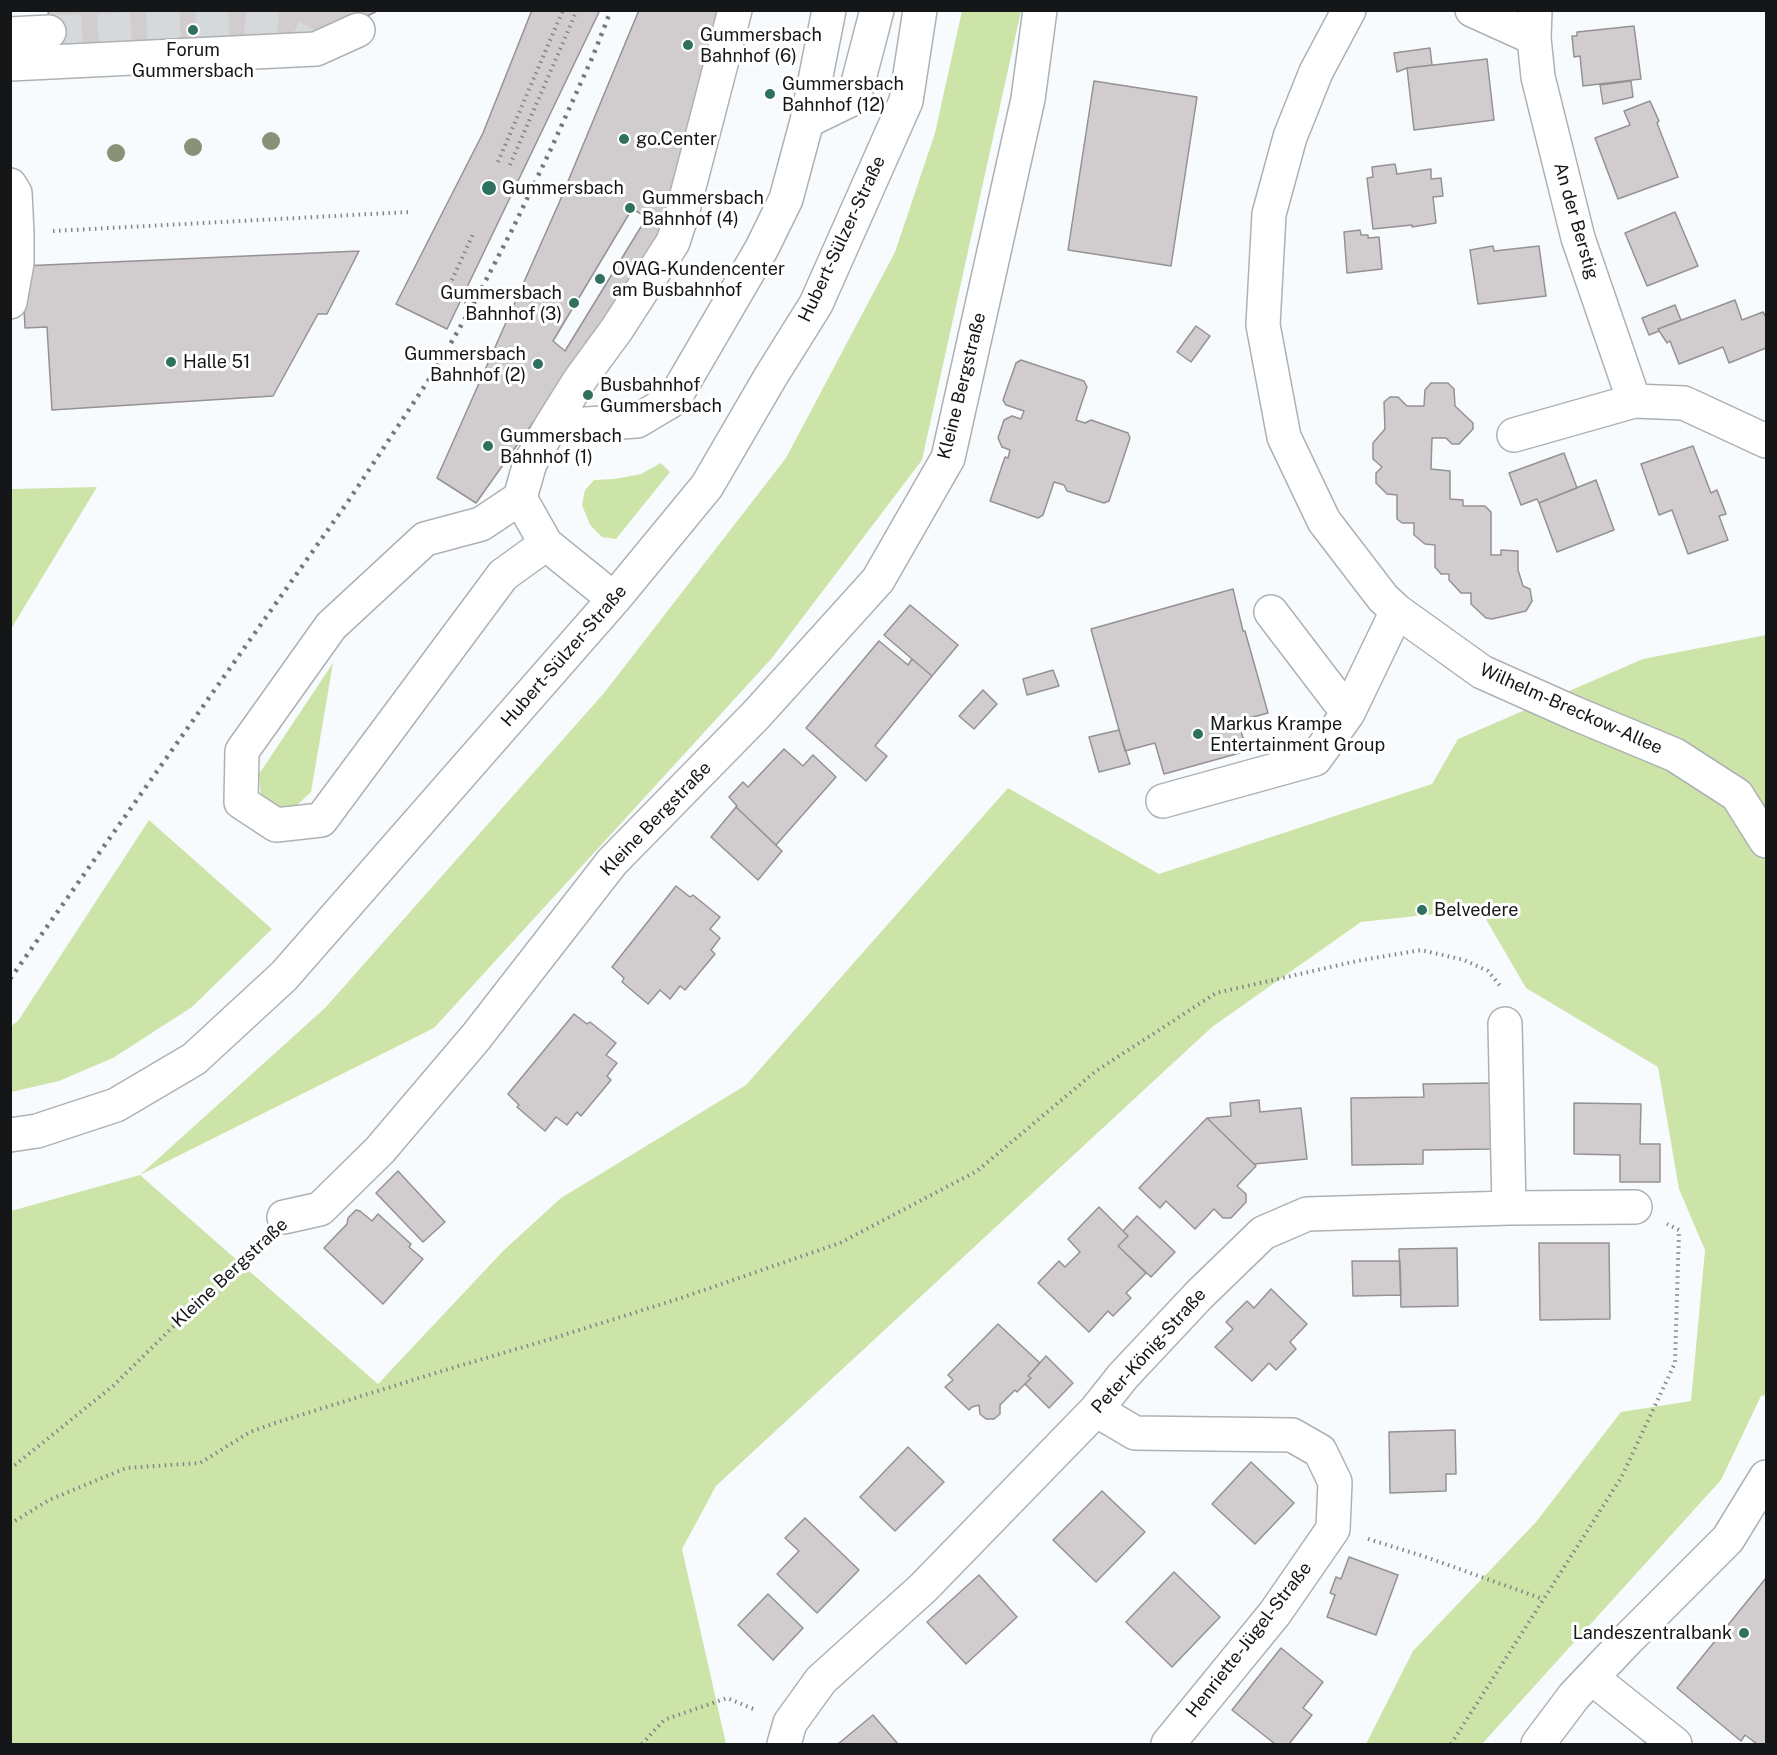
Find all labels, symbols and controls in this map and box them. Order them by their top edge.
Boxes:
marker: Forum Gummersbach [186,23,200,37]
place label: Gummersbach Bahnhof (6) [700,24,822,66]
marker: Gummersbach Bahnhof (6) [681,38,695,52]
place label: Forum Gummersbach [132,39,254,82]
place label: Gummersbach Bahnhof (12) [782,73,904,116]
marker: Gummersbach Bahnhof (12) [763,87,777,101]
place label: go.Center [636,128,717,150]
marker: go.Center [617,132,631,146]
street label: Hubert-Sülzer-Straße [794,153,890,325]
street label: An der Berstig [1549,160,1603,282]
place label: Gummersbach [502,177,624,199]
marker: Gummersbach [480,179,498,197]
place label: Gummersbach Bahnhof (4) [642,187,764,230]
marker: Gummersbach Bahnhof (4) [623,201,637,215]
place label: OVAG-Kundencenter am Busbahnhof [612,258,785,300]
marker: OVAG-Kundencenter am Busbahnhof [593,272,607,286]
place label: Gummersbach Bahnhof (3) [440,282,562,324]
marker: Gummersbach Bahnhof (3) [567,296,581,310]
street label: Kleine Bergstraße [933,310,991,462]
place label: Gummersbach Bahnhof (2) [404,343,526,386]
place label: Halle 51 [183,351,250,373]
marker: Halle 51 [164,355,178,369]
marker: Gummersbach Bahnhof (2) [531,357,545,371]
place label: Busbahnhof Gummersbach [600,374,722,416]
marker: Busbahnhof Gummersbach [581,388,595,402]
place label: Gummersbach Bahnhof (1) [500,425,622,468]
marker: Gummersbach Bahnhof (1) [481,439,495,453]
street label: Hubert-Sülzer-Straße [497,581,631,731]
street label: Wilhelm-Breckow-Allee [1476,659,1666,759]
place label: Markus Krampe Entertainment Group [1210,713,1385,756]
marker: Markus Krampe Entertainment Group [1191,727,1205,741]
street label: Kleine Bergstraße [596,757,716,881]
place label: Belvedere [1434,899,1519,921]
marker: Belvedere [1415,903,1429,917]
street label: Kleine Bergstraße [168,1214,292,1332]
street label: Peter-König-Straße [1087,1284,1211,1418]
street label: Henriette-Jügel-Straße [1182,1558,1316,1722]
place label: Landeszentralbank [1573,1622,1732,1644]
marker: Landeszentralbank [1737,1626,1751,1640]

